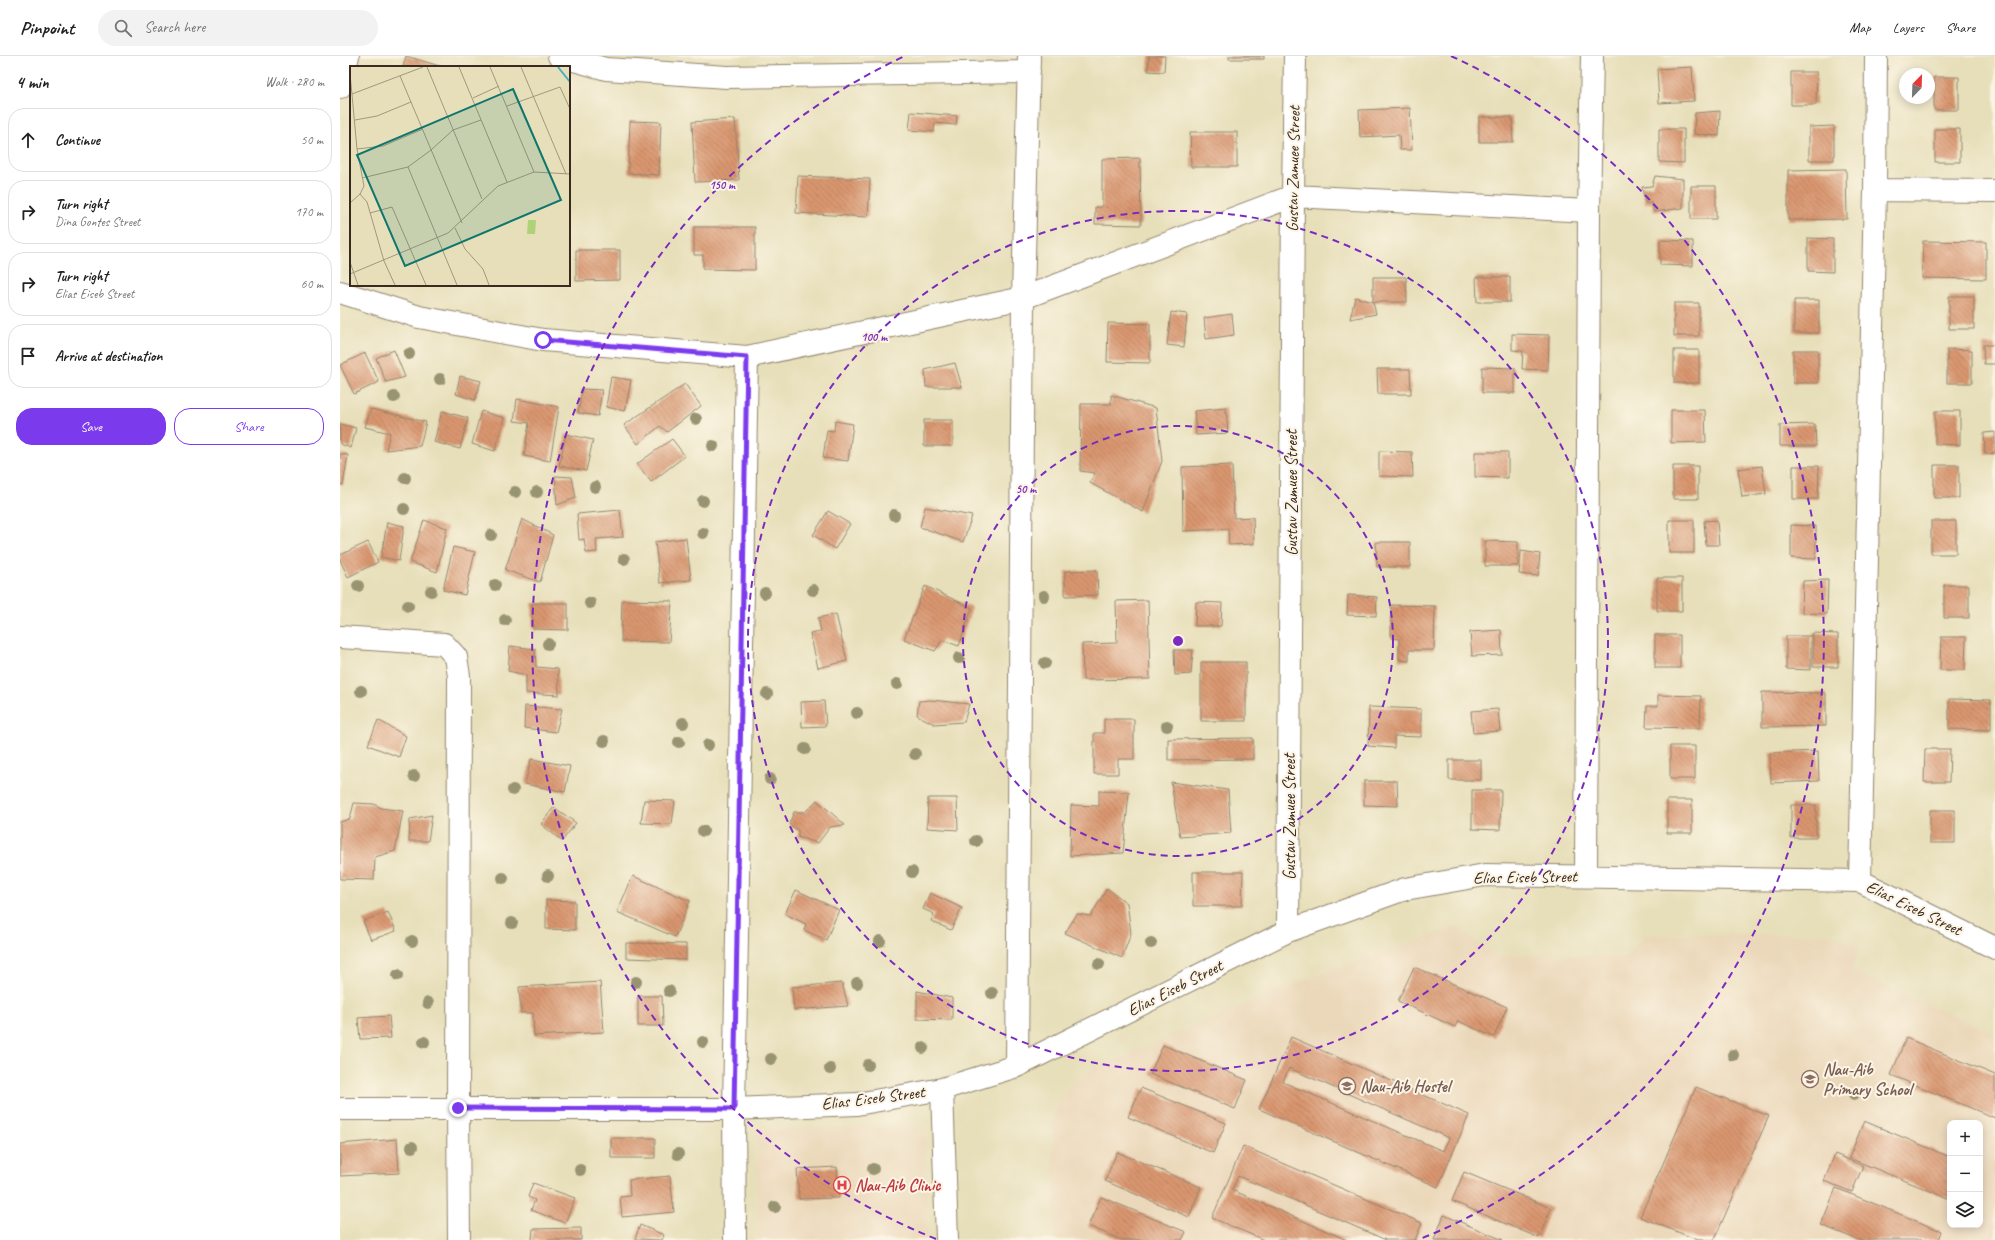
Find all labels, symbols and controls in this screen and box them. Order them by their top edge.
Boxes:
search box [98,10,378,46]
text: Pinpoint [20,16,74,40]
icon: search [112,17,134,39]
text: Search here [144,18,205,37]
text: Map [1849,19,1871,36]
text: Layers [1893,19,1924,36]
text: Share [1946,19,1975,36]
inset map [350,66,570,286]
north arrow [1899,68,1935,104]
text: 4 min [16,72,49,93]
text: Walk · 280 m [265,74,324,90]
street label: Gustav Zamuee Street [1281,103,1305,232]
icon: ahead [17,129,39,151]
text: Continue [55,131,100,150]
text: 50 m [301,132,323,148]
text: 150 m [709,177,736,193]
text: Turn right [55,195,108,214]
icon: right [17,201,39,223]
text: 170 m [295,204,323,220]
text: Dina Gontes Street [55,214,140,230]
text: Turn right [55,267,108,286]
icon: right [17,273,39,295]
text: 60 m [301,276,323,292]
text: Elias Eiseb Street [55,286,134,302]
text: 100 m [861,329,888,345]
route start [534,331,552,349]
icon: arrive [17,345,39,367]
text: Arrive at destination [55,347,162,366]
button: Save [16,408,166,445]
button: Share [174,408,324,445]
street label: Gustav Zamuee Street [1281,428,1302,556]
text: 50 m [1016,481,1037,497]
centre of rings [1171,634,1185,648]
street label: Gustav Zamuee Street [1279,752,1300,880]
street label: Elias Eiseb Street [1473,866,1579,888]
street label: Elias Eiseb Street [1863,876,1967,941]
street label: Elias Eiseb Street [1124,954,1228,1021]
place label: Nau-Aib Primary School [1823,1059,1916,1100]
school or university icon: Nau-Aib Primary School [1800,1069,1820,1089]
school or university icon: Nau-Aib Hostel [1337,1076,1357,1096]
place label: Nau-Aib Hostel [1360,1076,1454,1097]
street label: Elias Eiseb Street [820,1081,928,1115]
route end [449,1099,467,1117]
map controls [1947,1120,1983,1228]
button: + [1947,1120,1983,1156]
button: − [1947,1156,1983,1192]
hospital icon: Nau-Aib Clinic [832,1175,852,1195]
place label: Nau-Aib Clinic [855,1175,941,1196]
button: layers [1947,1192,1983,1228]

